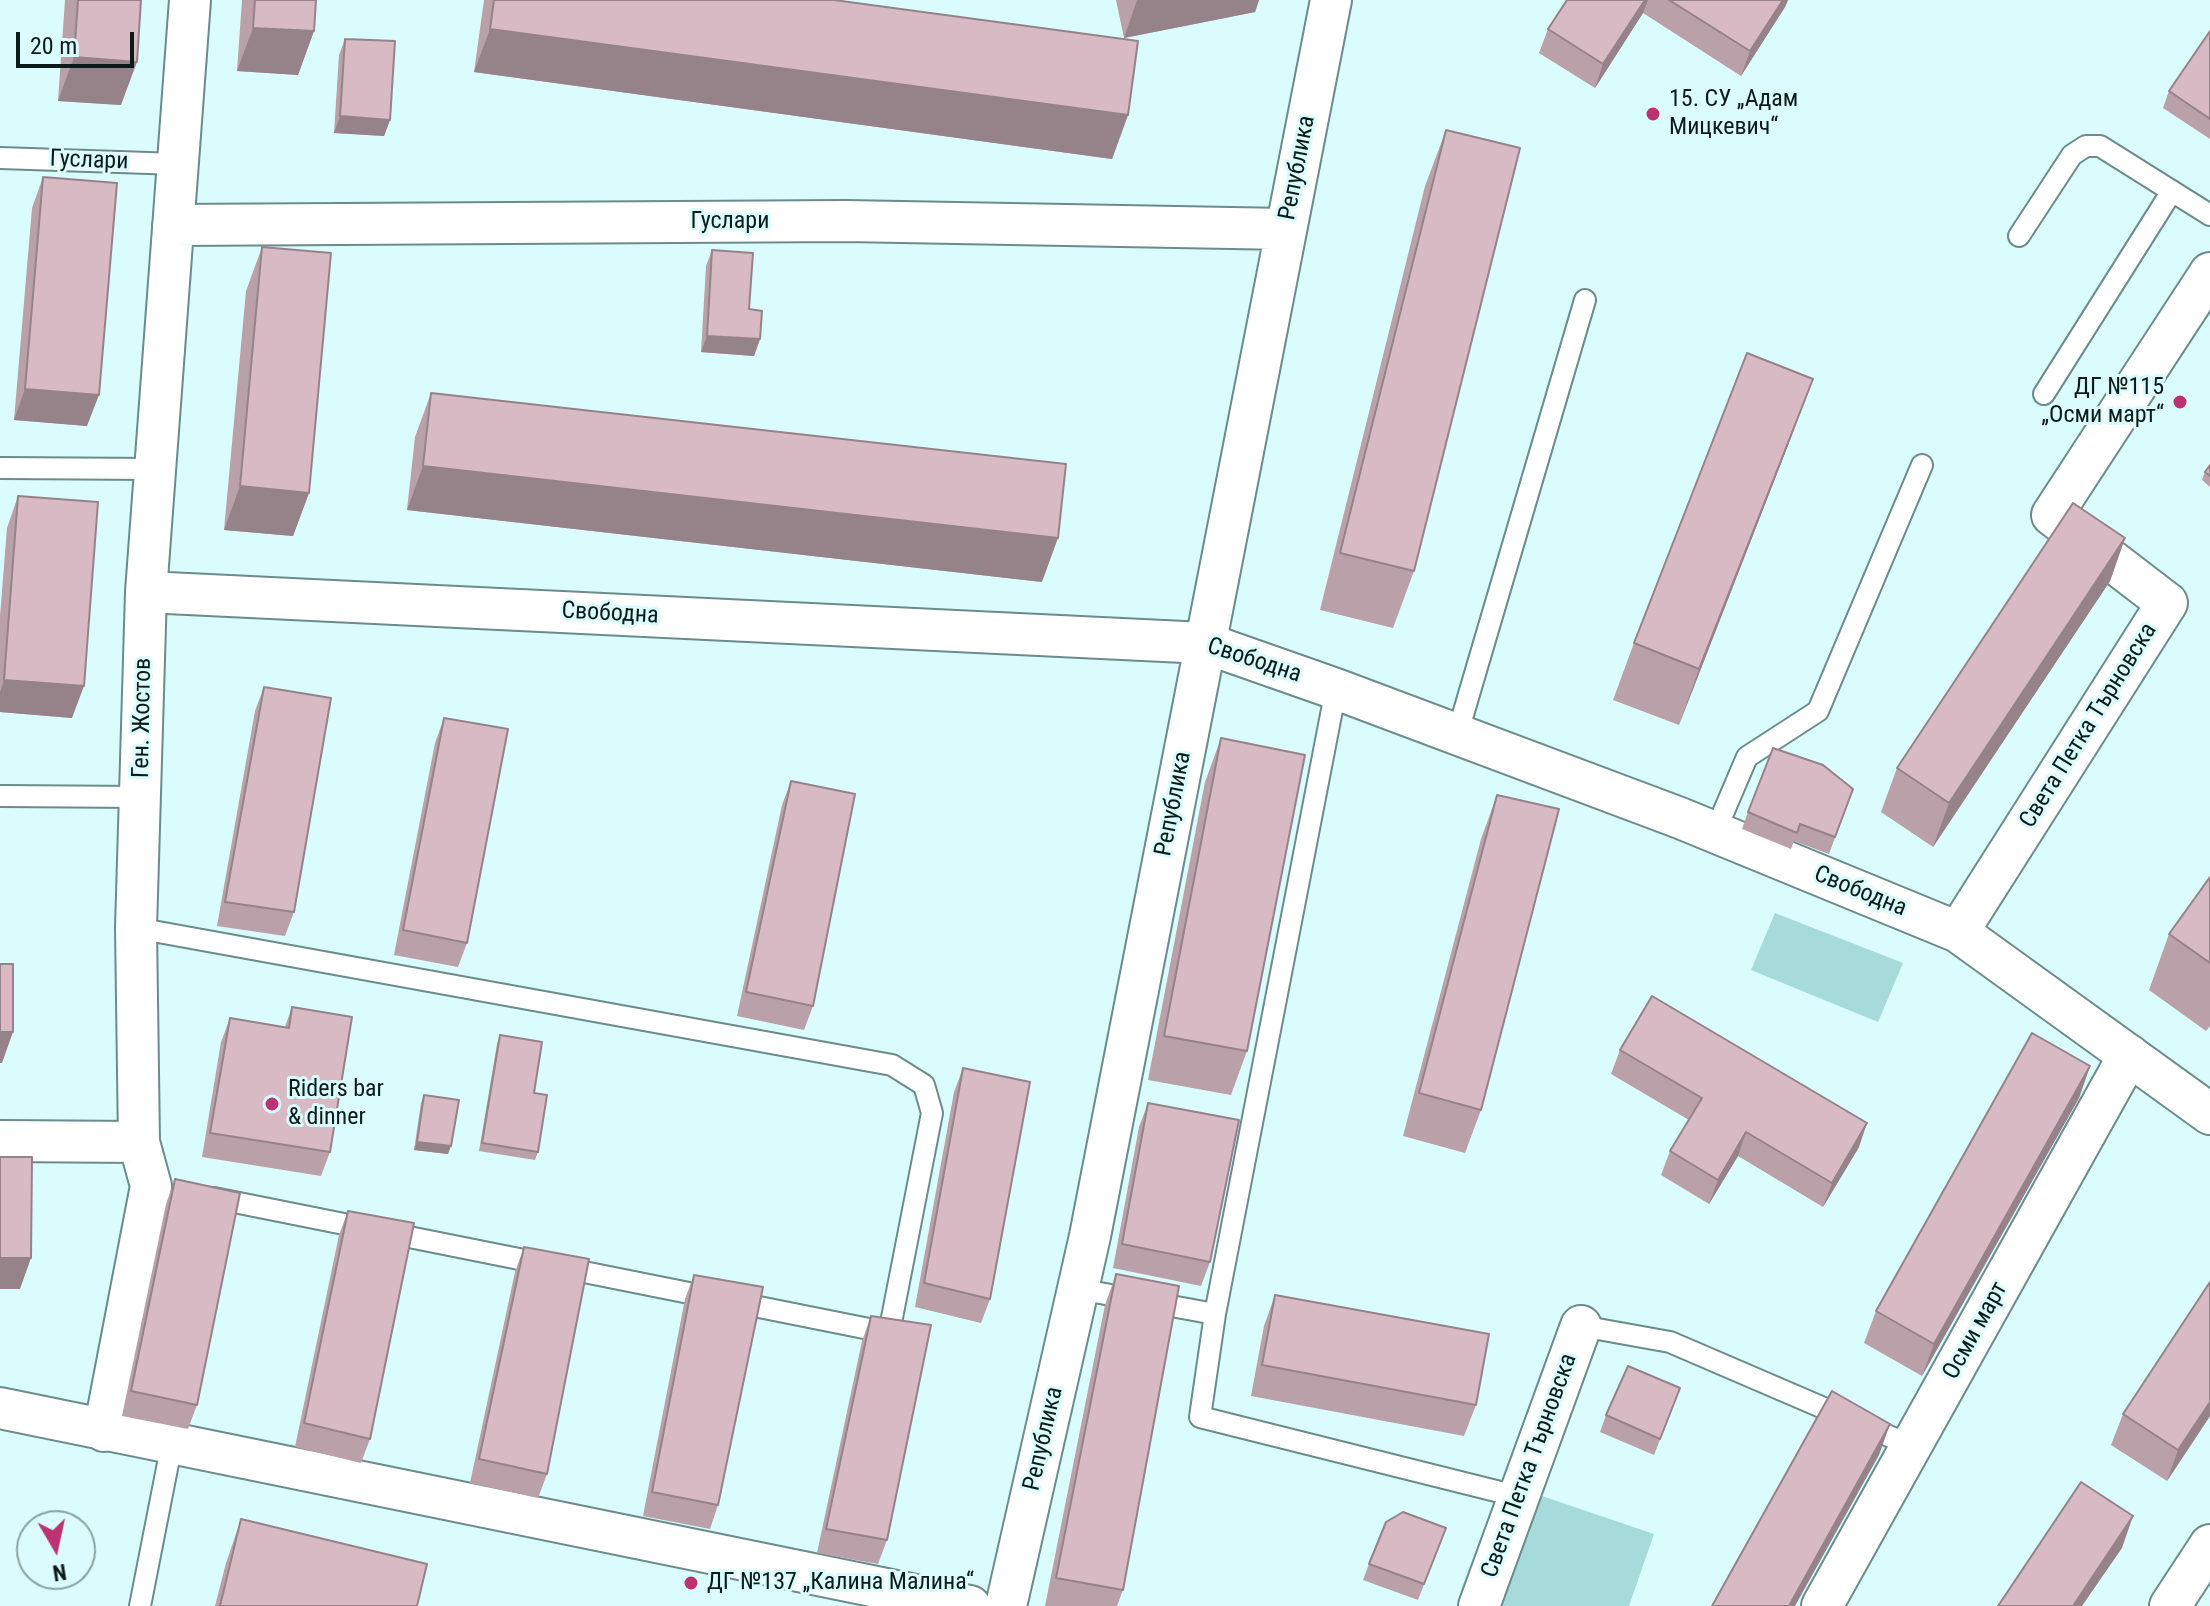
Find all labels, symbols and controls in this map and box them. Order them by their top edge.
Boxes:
scale bar [20,16,138,66]
text: 20 m [30,32,77,60]
place label: 15. СУ „Адам Мицкевич“ [1669,86,1798,142]
marker: 15. СУ „Адам Мицкевич“ [1644,105,1662,123]
street label: Република [1274,113,1322,223]
street label: Гуслари [49,145,129,177]
street label: Гуслари [691,208,769,236]
place label: ДГ №115 „Осми март“ [2041,374,2164,430]
marker: ДГ №115 „Осми март“ [2171,393,2189,411]
street label: Свободна [561,597,659,631]
street label: Света Петка Търновска [2014,618,2164,834]
street label: Свободна [1203,632,1305,690]
street label: Ген. Жостов [128,657,158,779]
street label: Република [1150,749,1198,859]
street label: Свободна [1810,860,1910,924]
place label: Riders bar & dinner [288,1076,384,1132]
marker: Riders bar & dinner [263,1095,281,1113]
street label: Осми март [1938,1277,2014,1385]
street label: Света Петка Търновска [1476,1350,1584,1582]
street label: Република [1018,1384,1070,1494]
north arrow [16,1510,96,1590]
text: N [51,1559,68,1586]
place label: ДГ №137 „Калина Малина“ [707,1569,974,1597]
marker: ДГ №137 „Калина Малина“ [682,1574,700,1592]

